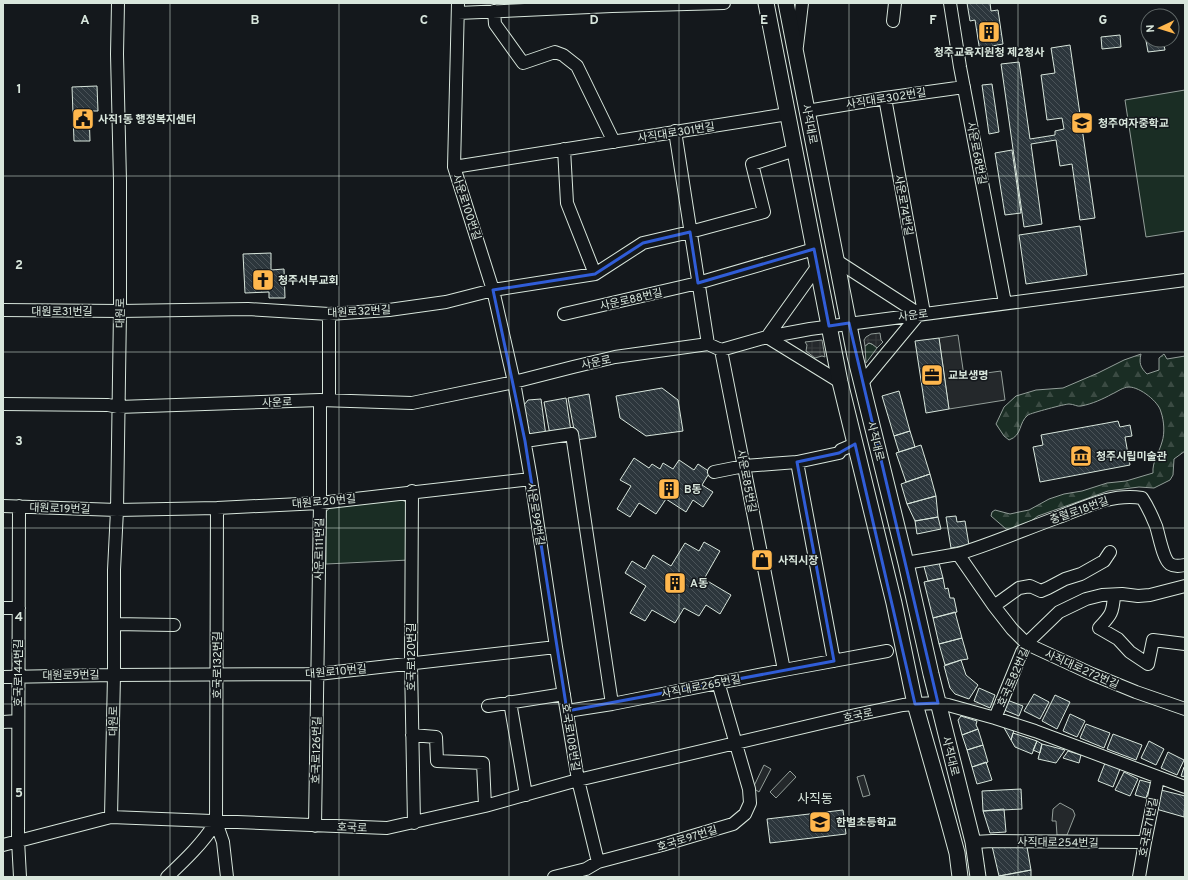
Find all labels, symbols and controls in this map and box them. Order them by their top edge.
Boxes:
north arrow [1140,8,1180,48]
text: A [80,13,90,29]
text: B [251,13,260,29]
text: C [420,13,428,29]
text: D [589,13,599,29]
text: E [760,13,768,29]
text: F [929,13,937,29]
text: G [1099,13,1108,29]
building icon: 청주교육지원청 제2청사 [976,19,1002,45]
text: N [1144,24,1158,33]
place label: 청주교육지원청 제2청사 [934,46,1044,60]
text: 1 [16,82,22,98]
street label: 사직대로302번길 [845,86,927,112]
street label: 사직대로 [798,103,820,145]
public building icon: 사직1동 행정복지센터 [70,106,96,132]
school or university icon: 청주여자중학교 [1069,110,1095,136]
place label: 사직1동 행정복지센터 [98,113,196,127]
place label: 청주여자중학교 [1098,117,1169,131]
street label: 사직대로301번길 [636,120,716,146]
street label: 사운로68번길 [963,120,989,186]
street label: 사운로100번길 [449,172,483,242]
street label: 사운로74번길 [891,173,915,237]
text: 2 [15,258,23,274]
church icon: 청주서부교회 [250,267,276,293]
place label: 청주서부교회 [278,274,339,288]
street label: 사운로88번길 [598,286,664,314]
street label: 대원로 [114,298,128,328]
street label: 대원로32번길 [327,303,391,321]
street label: 대원로31번길 [31,305,93,319]
street label: 사운로 [897,307,929,325]
street label: 사운로 [580,353,613,373]
office icon: 교보생명 [919,362,945,388]
place label: 교보생명 [948,369,988,383]
street label: 사운로 [262,395,292,411]
street label: 사직대로 [863,420,887,463]
text: 3 [15,434,23,450]
museum icon: 청주시립미술관 [1068,443,1094,469]
street label: 사운로85번길 [733,448,759,514]
place label: 청주시립미술관 [1096,450,1167,464]
building icon: B동 [656,476,682,502]
street label: 사운로99번길 [523,482,547,547]
place label: B동 [684,483,702,497]
street label: 대원로20번길 [291,492,357,512]
street label: 충렬로18번길 [1048,494,1111,528]
street label: 대원로19번길 [29,501,91,517]
street label: 사운로111번길 [312,517,328,581]
shop icon: 사직시장 [749,547,775,573]
place label: 사직시장 [778,554,818,568]
building icon: A동 [662,570,688,596]
place label: A동 [690,577,708,591]
text: 4 [15,610,23,626]
street label: 호국로120번길 [405,623,419,691]
street label: 호국로132번길 [211,631,225,699]
street label: 호국로144번길 [12,639,26,707]
street label: 호국로82번길 [995,645,1033,709]
street label: 사직대로272번길 [1042,647,1121,693]
street label: 대원로10번길 [305,662,367,682]
street label: 대원로9번길 [42,669,100,683]
street label: 사직대로265번길 [660,672,742,702]
street label: 호국로108번길 [558,702,582,772]
street label: 대원로 [107,706,121,736]
street label: 호국로 [842,706,875,726]
street label: 호국로126번길 [309,716,325,784]
street label: 사직대로 [938,735,962,778]
text: 5 [15,786,23,802]
district label: 사직동 [797,792,833,808]
street label: 호국로71번길 [1136,796,1162,858]
school or university icon: 한벌초등학교 [807,809,833,835]
place label: 한벌초등학교 [836,816,897,830]
street label: 호국로 [337,820,367,836]
street label: 호국로97번길 [655,823,719,855]
street label: 사직대로254번길 [1017,835,1099,851]

